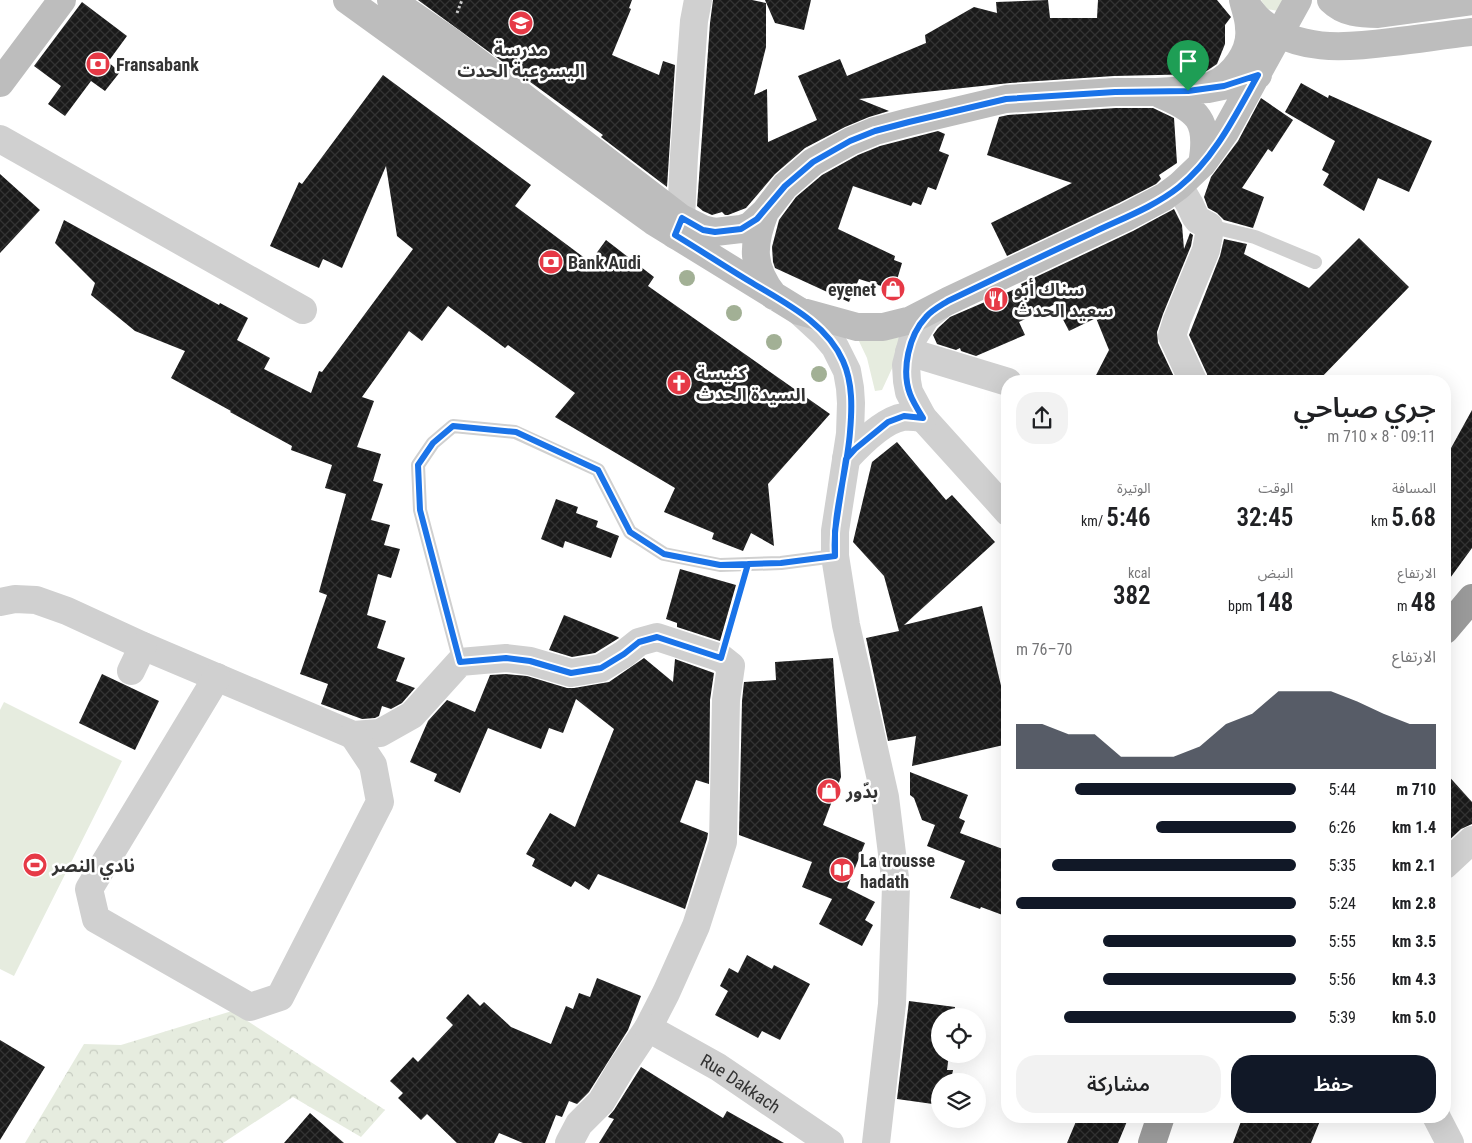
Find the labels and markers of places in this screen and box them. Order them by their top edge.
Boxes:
school or university icon: مدرسة اليسوعية الحدت [508,10,534,36]
place label: مدرسة اليسوعية الحدت [457,39,585,81]
pin [1167,40,1209,91]
bank icon: Fransabank [85,51,111,77]
place label: Fransabank [116,54,199,75]
bank icon: Bank Audi [538,249,564,275]
place label: Bank Audi [568,252,641,273]
shop icon: eyenet [880,276,906,302]
place label: سناك أبو سعيد الحدث [1014,277,1114,321]
place label: eyenet [828,279,876,300]
restaurant icon: سناك أبو سعيد الحدث [983,286,1009,312]
place label: كنيسة السيدة الحدث [696,363,806,405]
church icon: كنيسة السيدة الحدث [666,370,692,396]
shop icon: بدّور [816,778,842,804]
place label: بدّور [845,781,878,803]
place label: La trousse hadath [860,850,936,892]
sports icon: نادي النصر [22,852,48,878]
place label: نادي النصر [51,855,135,880]
library icon: La trousse hadath [829,857,855,883]

